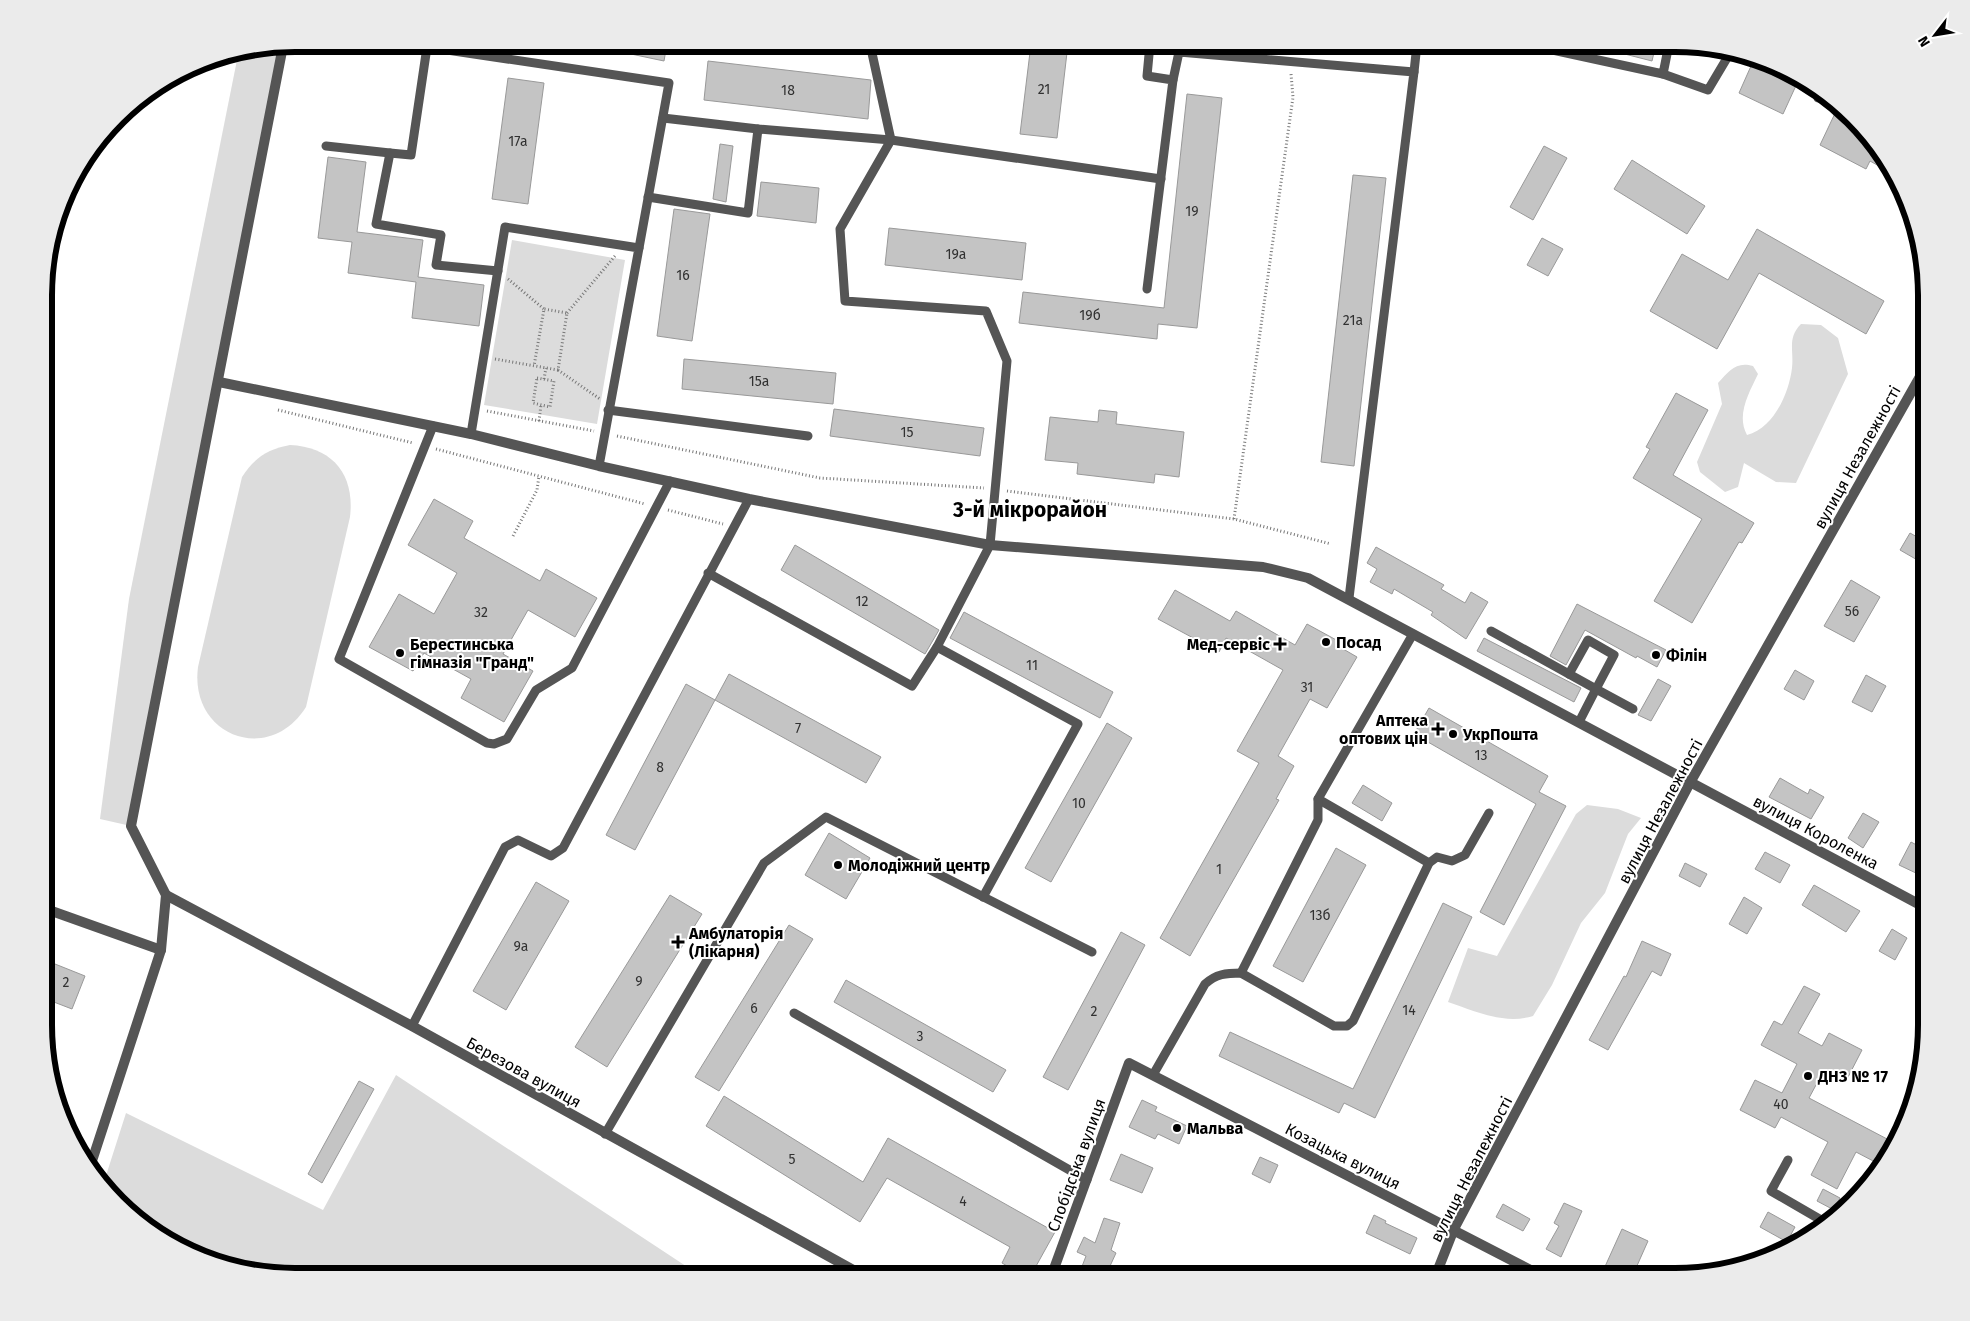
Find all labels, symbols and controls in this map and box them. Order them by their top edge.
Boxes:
north arrow [1910,10,1960,60]
text: N [1915,33,1934,50]
house number: 21 [1038,81,1050,98]
house number: 18 [781,82,795,99]
house number: 17а [508,133,528,150]
house number: 19 [1185,203,1199,220]
house number: 19а [946,246,966,263]
house number: 16 [676,267,690,284]
house number: 19б [1079,307,1101,324]
house number: 21а [1343,312,1363,329]
house number: 15а [749,373,769,390]
street label: вулиця Незалежності [1810,382,1905,532]
house number: 15 [900,424,914,441]
district label: 3-й мікрорайон [952,497,1107,523]
house number: 12 [856,593,869,610]
house number: 56 [1845,603,1859,620]
house number: 32 [474,604,488,621]
place label: Посад [1336,633,1381,652]
place label: Берестинська гімназія "Гранд" [410,635,534,672]
place label: Мед-сервіс [1187,635,1270,654]
marker: Посад [1320,636,1332,648]
marker: Мед-сервіс [1274,638,1286,650]
place label: Філін [1666,646,1707,665]
marker: Берестинська гімназія "Гранд" [394,647,406,659]
marker: Філін [1650,649,1662,661]
house number: 11 [1026,657,1038,674]
house number: 31 [1301,679,1313,696]
place label: Аптека оптових цін [1339,711,1428,748]
house number: 7 [795,720,801,737]
marker: Аптека оптових цін [1432,723,1444,735]
place label: УкрПошта [1462,725,1538,744]
marker: УкрПошта [1447,728,1459,740]
street label: вулиця Незалежності [1614,736,1707,887]
house number: 13 [1474,747,1488,764]
house number: 8 [656,759,664,776]
street label: вулиця Короленка [1750,791,1882,873]
house number: 10 [1072,795,1086,812]
place label: Молодіжний центр [848,856,990,875]
marker: Молодіжний центр [832,859,844,871]
house number: 1 [1216,861,1222,878]
house number: 13б [1309,907,1331,924]
place label: Амбулаторія (Лікарня) [688,924,783,961]
marker: Амбулаторія (Лікарня) [671,935,685,949]
house number: 9а [514,938,528,955]
house number: 9 [635,973,643,990]
house number: 2 [63,974,70,991]
house number: 6 [750,1000,758,1017]
house number: 14 [1402,1002,1416,1019]
house number: 2 [1091,1003,1098,1020]
house number: 3 [917,1028,924,1045]
street label: Березова вулиця [463,1033,585,1112]
place label: ДНЗ № 17 [1817,1067,1889,1086]
marker: ДНЗ № 17 [1802,1070,1814,1082]
street label: вулиця Незалежності [1426,1093,1516,1245]
street label: Слобідська вулиця [1043,1096,1109,1234]
house number: 40 [1773,1096,1789,1113]
place label: Мальва [1187,1119,1244,1138]
street label: Козацька вулиця [1282,1119,1404,1194]
marker: Мальва [1171,1122,1183,1134]
house number: 5 [788,1151,796,1168]
house number: 4 [959,1193,967,1210]

